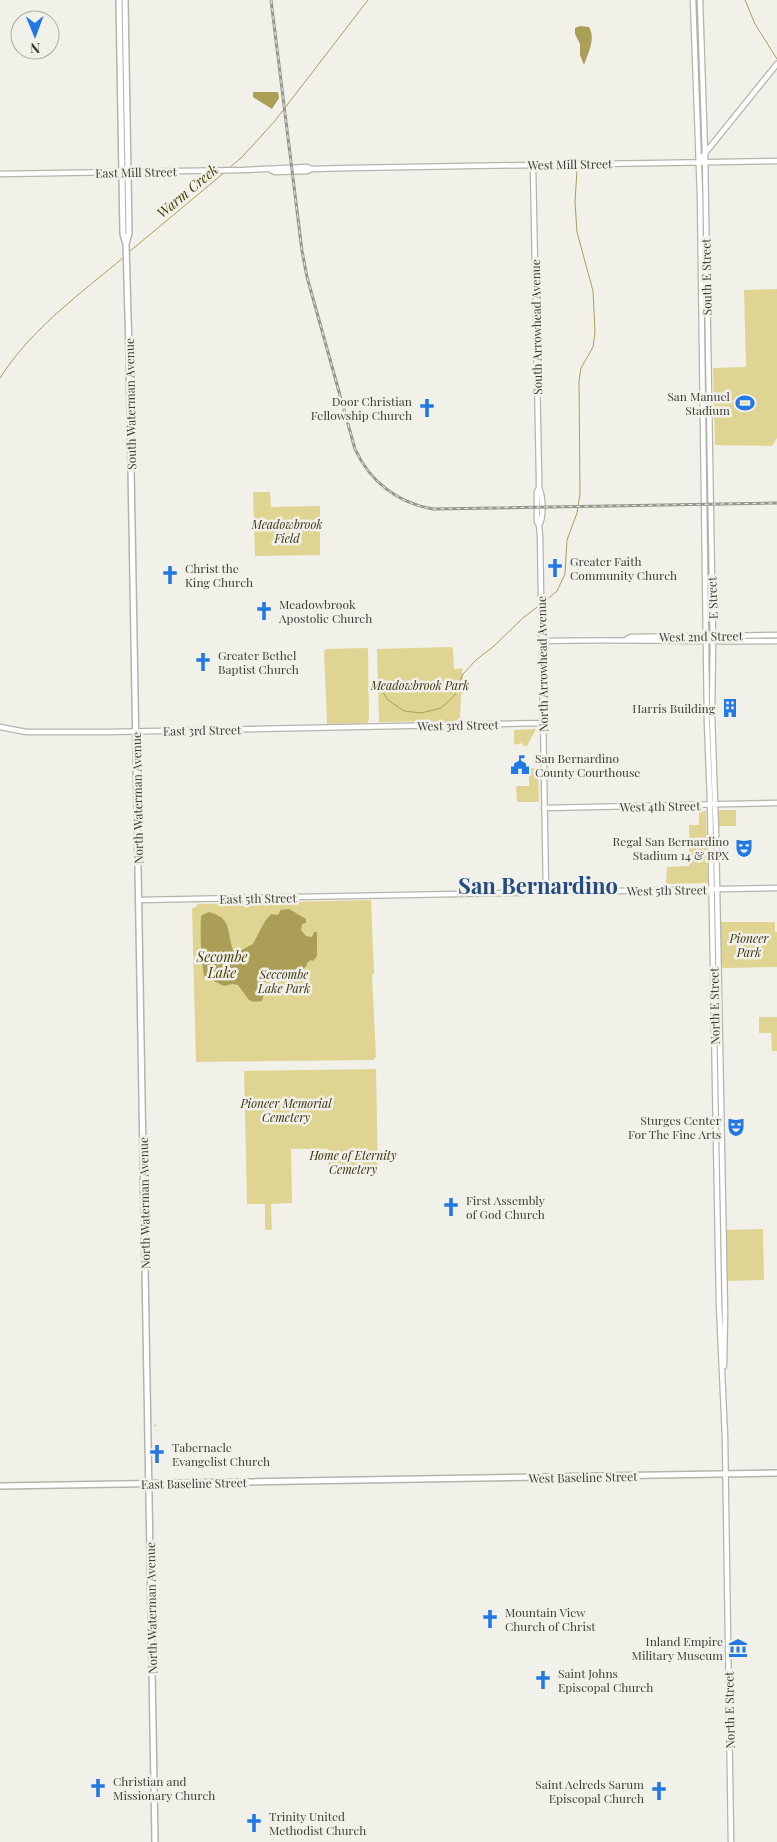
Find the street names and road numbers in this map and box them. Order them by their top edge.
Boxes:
street label: West Mill Street [527,155,613,173]
street label: East Mill Street [95,163,178,181]
street label: South E Street [697,238,715,316]
street label: South Arrowhead Avenue [527,259,545,395]
street label: South Waterman Avenue [121,338,139,470]
street label: E Street [703,576,721,620]
street label: North Arrowhead Avenue [533,596,551,732]
street label: West 2nd Street [658,627,744,645]
street label: West 3rd Street [416,716,499,734]
street label: East 3rd Street [163,721,242,739]
street label: North Waterman Avenue [128,732,146,864]
street label: West 4th Street [619,797,701,815]
street label: West 5th Street [626,881,708,899]
street label: East 5th Street [219,889,297,907]
street label: North E Street [705,967,723,1045]
street label: North Waterman Avenue [135,1137,153,1269]
street label: West Baseline Street [527,1468,638,1486]
street label: East Baseline Street [141,1474,248,1492]
street label: North Waterman Avenue [142,1542,160,1674]
street label: North E Street [720,1671,738,1749]

